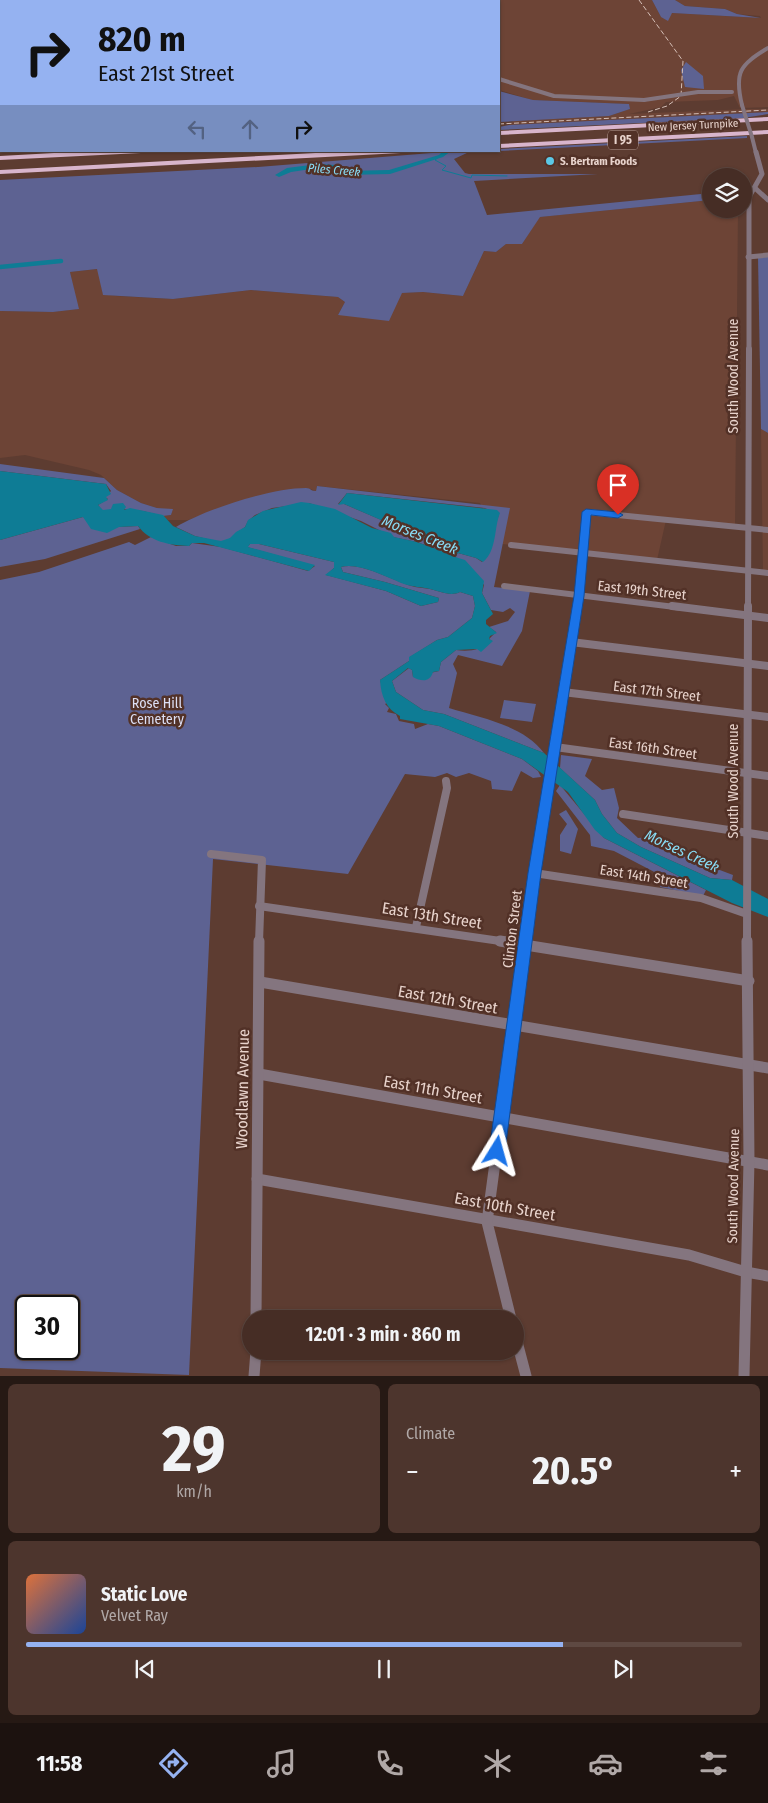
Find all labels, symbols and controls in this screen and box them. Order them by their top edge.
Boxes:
text: 820 m [98,18,186,60]
icon: right [15,20,80,85]
text: East 21st Street [98,60,234,87]
icon: left [183,115,211,143]
icon: ahead [236,115,264,143]
icon: right [289,115,317,143]
street label: New Jersey Turnpike [647,117,739,134]
road number: I 95 [608,130,638,150]
marker: S. Bertram Foods [544,155,556,167]
place label: S. Bertram Foods [560,155,637,168]
water label: Piles Creek [307,161,361,179]
map controls [702,168,752,218]
button: layers [702,168,752,218]
street label: South Wood Avenue [725,319,742,433]
pin [597,464,639,515]
icon: arrive [604,471,632,499]
water label: Morses Creek [379,512,461,559]
street label: East 19th Street [597,577,687,604]
street label: East 17th Street [612,678,702,705]
park label: Rose Hill Cemetery [130,695,185,728]
street label: South Wood Avenue [725,724,742,838]
street label: East 16th Street [608,734,699,763]
water label: Morses Creek [642,826,723,876]
street label: East 14th Street [599,861,690,892]
street label: Clinton Street [499,889,526,969]
street label: East 13th Street [381,898,484,933]
street label: East 12th Street [397,981,500,1018]
street label: Woodlawn Avenue [232,1029,253,1149]
street label: East 11th Street [382,1071,485,1108]
position arrow [470,1124,522,1176]
street label: South Wood Avenue [724,1128,743,1244]
street label: East 10th Street [453,1188,558,1225]
speed limit sign: 30 [15,1295,80,1360]
text: 12:01 · 3 min · 860 m [306,1323,460,1346]
text: 29 [162,1410,226,1488]
text: Climate [406,1424,455,1443]
text: 20.5° [532,1448,616,1494]
text: − [406,1455,419,1488]
text: + [729,1455,742,1488]
text: km/h [176,1482,212,1501]
text: Static Love [101,1583,188,1606]
text: Velvet Ray [101,1606,168,1625]
icon: previous [131,1655,159,1683]
icon: pause [370,1655,398,1683]
icon: next [609,1655,637,1683]
icon: directions [156,1746,191,1781]
icon: music [264,1746,299,1781]
icon: phone [372,1746,407,1781]
icon: climate [480,1746,515,1781]
icon: car [588,1746,623,1781]
icon: filters [696,1746,731,1781]
text: 11:58 [37,1750,82,1777]

